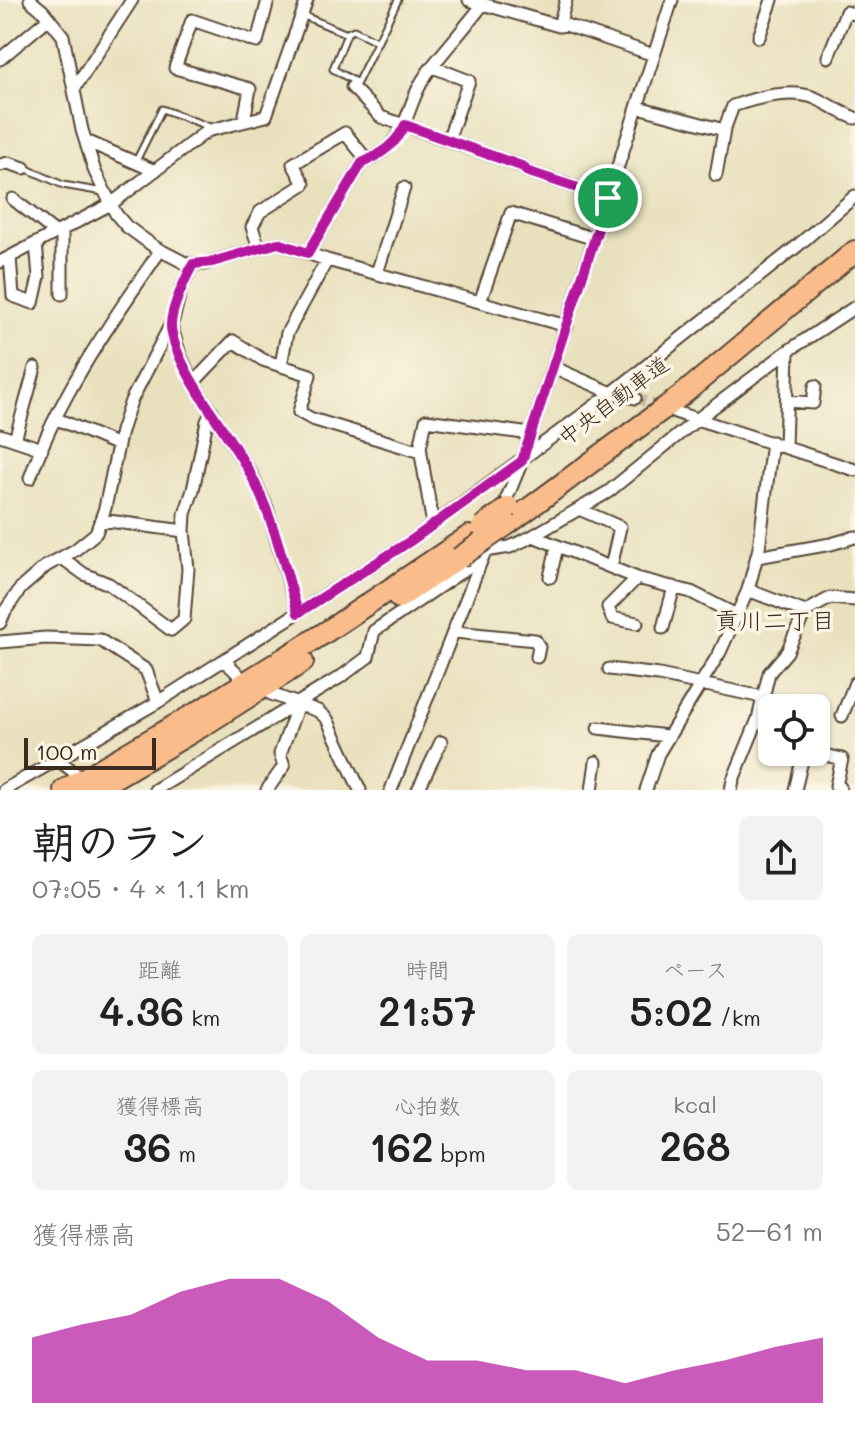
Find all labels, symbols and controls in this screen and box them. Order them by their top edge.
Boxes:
pin [574,164,642,232]
icon: arrive [586,176,630,220]
street label: 中央自動車道 [552,349,674,451]
district label: 貢川二丁目 [715,604,835,635]
map controls [758,694,830,766]
button: locate [758,694,830,766]
scale bar [24,734,156,770]
text: 100 m [36,737,98,766]
text: 朝のラン [32,812,208,869]
button: share [739,816,823,900]
text: 07:05 · 4 × 1.1 km [32,871,249,905]
text: 距離 [138,955,182,984]
text: 時間 [405,955,450,984]
text: ペース [663,955,728,984]
text: 4.36 [99,984,184,1036]
text: 21:57 [378,984,477,1036]
text: 5:02 [629,984,713,1036]
text: km [184,1003,220,1032]
text: /km [713,1003,761,1032]
text: kcal [673,1090,717,1119]
text: 獲得標高 [116,1091,204,1120]
text: 心拍数 [394,1091,461,1120]
text: 268 [660,1119,731,1171]
text: 36 [124,1120,172,1172]
text: 162 [369,1120,434,1172]
text: m [172,1139,196,1168]
text: bpm [434,1139,486,1168]
text: 52–61 m [716,1214,823,1248]
text: 獲得標高 [32,1217,136,1251]

